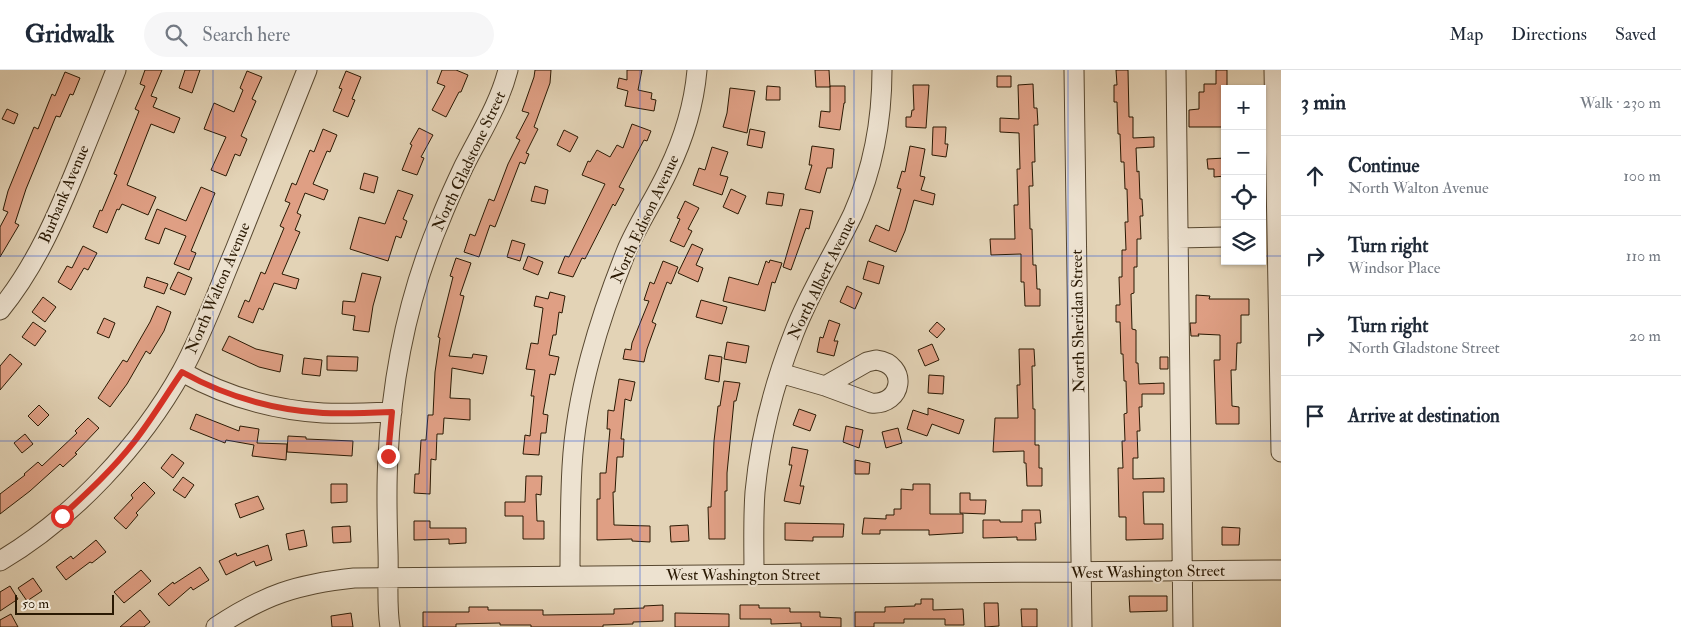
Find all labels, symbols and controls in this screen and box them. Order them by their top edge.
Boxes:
search box [144,12,494,57]
text: Gridwalk [25,19,114,50]
icon: search [162,21,190,49]
text: Search here [202,23,290,47]
text: Map [1450,23,1483,46]
text: Directions [1511,23,1587,46]
text: Saved [1615,23,1656,46]
map controls [1221,85,1266,265]
button: + [1221,85,1266,130]
street label: North Gladstone Street [428,88,510,234]
text: 3 min [1301,89,1346,116]
text: Walk · 230 m [1580,93,1661,113]
button: − [1221,130,1266,175]
street label: Burbank Avenue [34,142,94,246]
street label: North Edison Avenue [606,151,684,286]
text: Continue [1348,154,1419,178]
icon: ahead [1301,162,1329,190]
text: 100 m [1623,166,1661,186]
button: locate [1221,175,1266,220]
text: North Walton Avenue [1348,178,1489,198]
street label: North Albert Avenue [784,213,861,343]
street label: North Walton Avenue [181,219,255,357]
button: layers [1221,220,1266,265]
text: Turn right [1348,234,1428,258]
icon: right [1301,242,1329,270]
text: 110 m [1626,246,1661,266]
street label: North Sheridan Street [1067,249,1089,393]
text: Windsor Place [1348,258,1440,278]
text: Turn right [1348,314,1428,338]
icon: right [1301,322,1329,350]
text: 20 m [1629,326,1661,346]
text: North Gladstone Street [1348,338,1500,358]
icon: arrive [1301,402,1329,430]
text: Arrive at destination [1348,404,1500,428]
route end [377,445,400,468]
route start [51,505,74,528]
street label: West Washington Street [1070,561,1225,583]
street label: West Washington Street [665,565,820,585]
scale bar [15,592,114,615]
text: 50 m [22,595,49,612]

